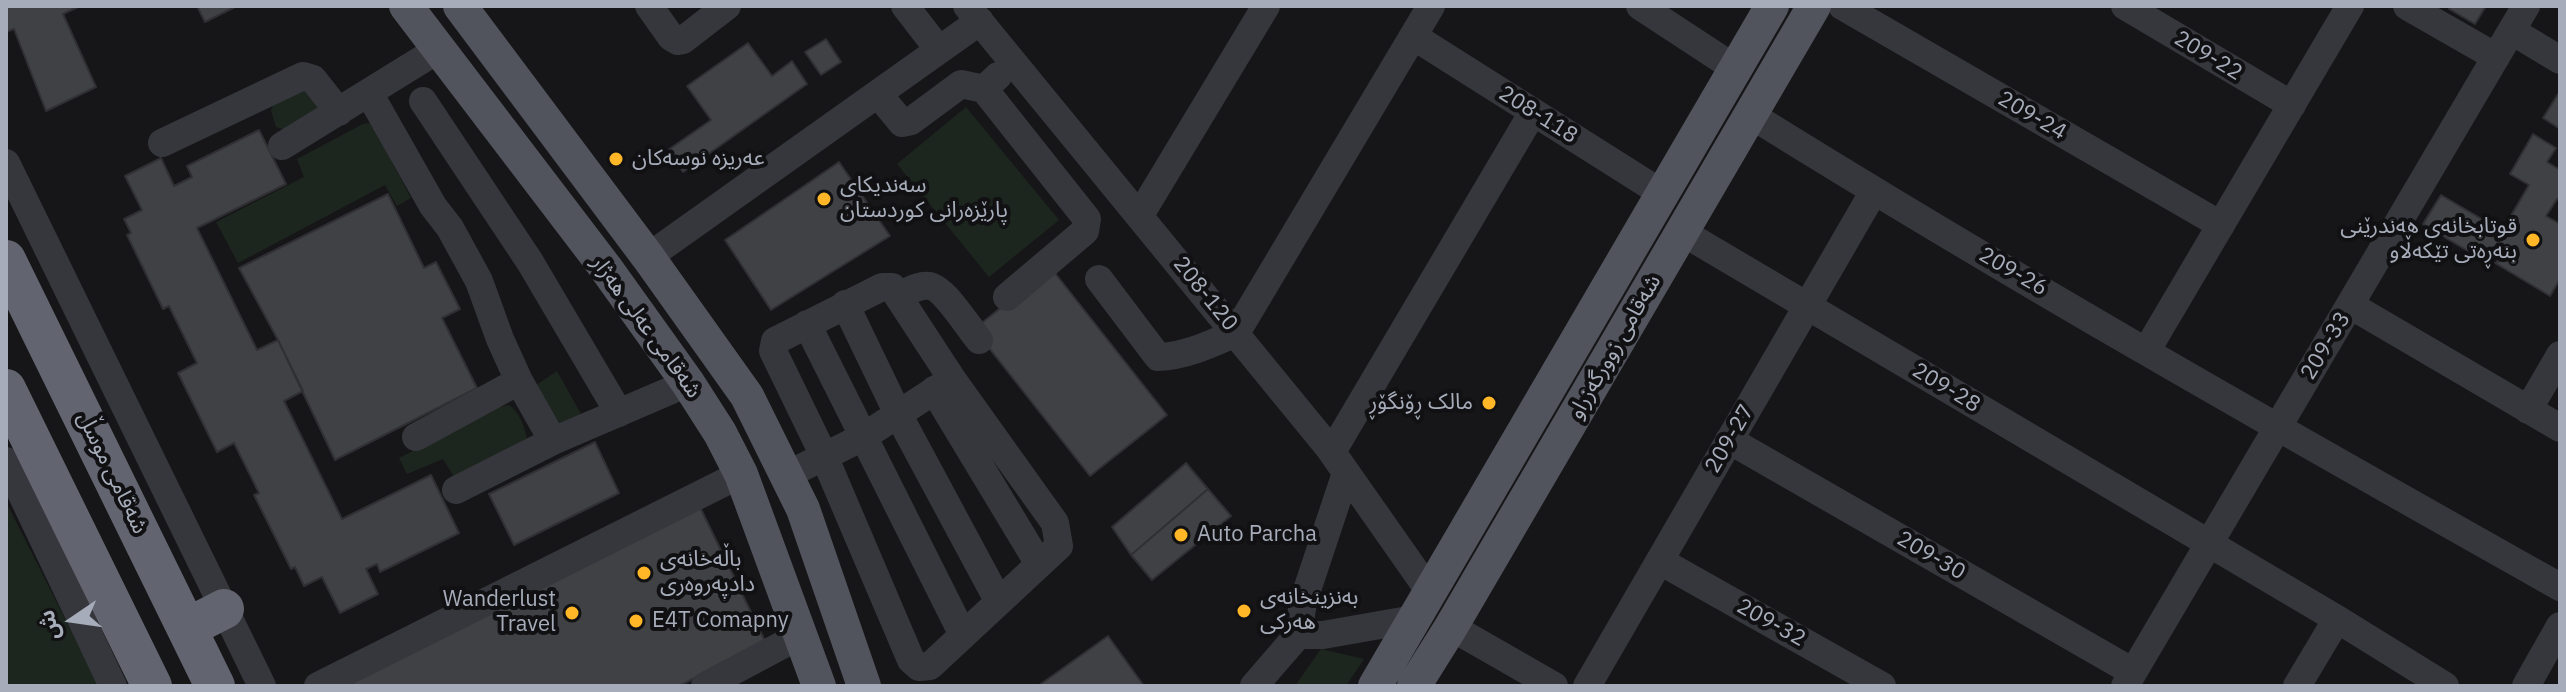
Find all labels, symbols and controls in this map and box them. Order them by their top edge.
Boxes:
street label: 209-22 [2169,25,2247,87]
street label: 208-118 [1494,80,1582,150]
street label: 209-24 [1993,86,2071,146]
place label: عەریزە نوسەکان [632,146,764,172]
marker: عەریزە نوسەکان [607,150,625,168]
place label: سەندیکای پارێزەرانی کوردستان [840,173,1008,224]
marker: سەندیکای پارێزەرانی کوردستان [815,190,833,208]
place label: قوتابخانەی هەندرێنی بنەڕەتی تێکەڵاو [2340,214,2517,266]
marker: قوتابخانەی هەندرێنی بنەڕەتی تێکەڵاو [2524,231,2542,249]
street label: 209-26 [1974,242,2052,302]
street label: شەقامی عەلی هەژار [585,250,707,404]
street label: 208-120 [1167,252,1243,336]
street label: شەقامی زوورگەزراو [1563,270,1667,424]
street label: 209-33 [2295,307,2357,385]
street label: 209-28 [1907,357,1985,419]
place label: مالک ڕۆنگۆڕ [1369,390,1473,416]
marker: مالک ڕۆنگۆڕ [1480,394,1498,412]
street label: 209-27 [1700,400,1760,478]
street label: شەقامی موسڵ [71,408,153,538]
place label: Auto Parcha [1197,522,1317,548]
marker: Auto Parcha [1172,526,1190,544]
street label: 209-30 [1892,526,1970,586]
place label: باڵەخانەی دادپەروەری [660,547,755,598]
marker: باڵەخانەی دادپەروەری [635,564,653,582]
north arrow [32,580,112,660]
place label: بەنزینخانەی هەرکی [1260,585,1358,636]
place label: Wanderlust Travel [443,587,556,638]
street label: 209-32 [1732,593,1810,653]
marker: بەنزینخانەی هەرکی [1235,602,1253,620]
marker: Wanderlust Travel [563,604,581,622]
text: ش [31,608,66,643]
place label: E4T Comapny [652,608,789,634]
marker: E4T Comapny [627,612,645,630]

